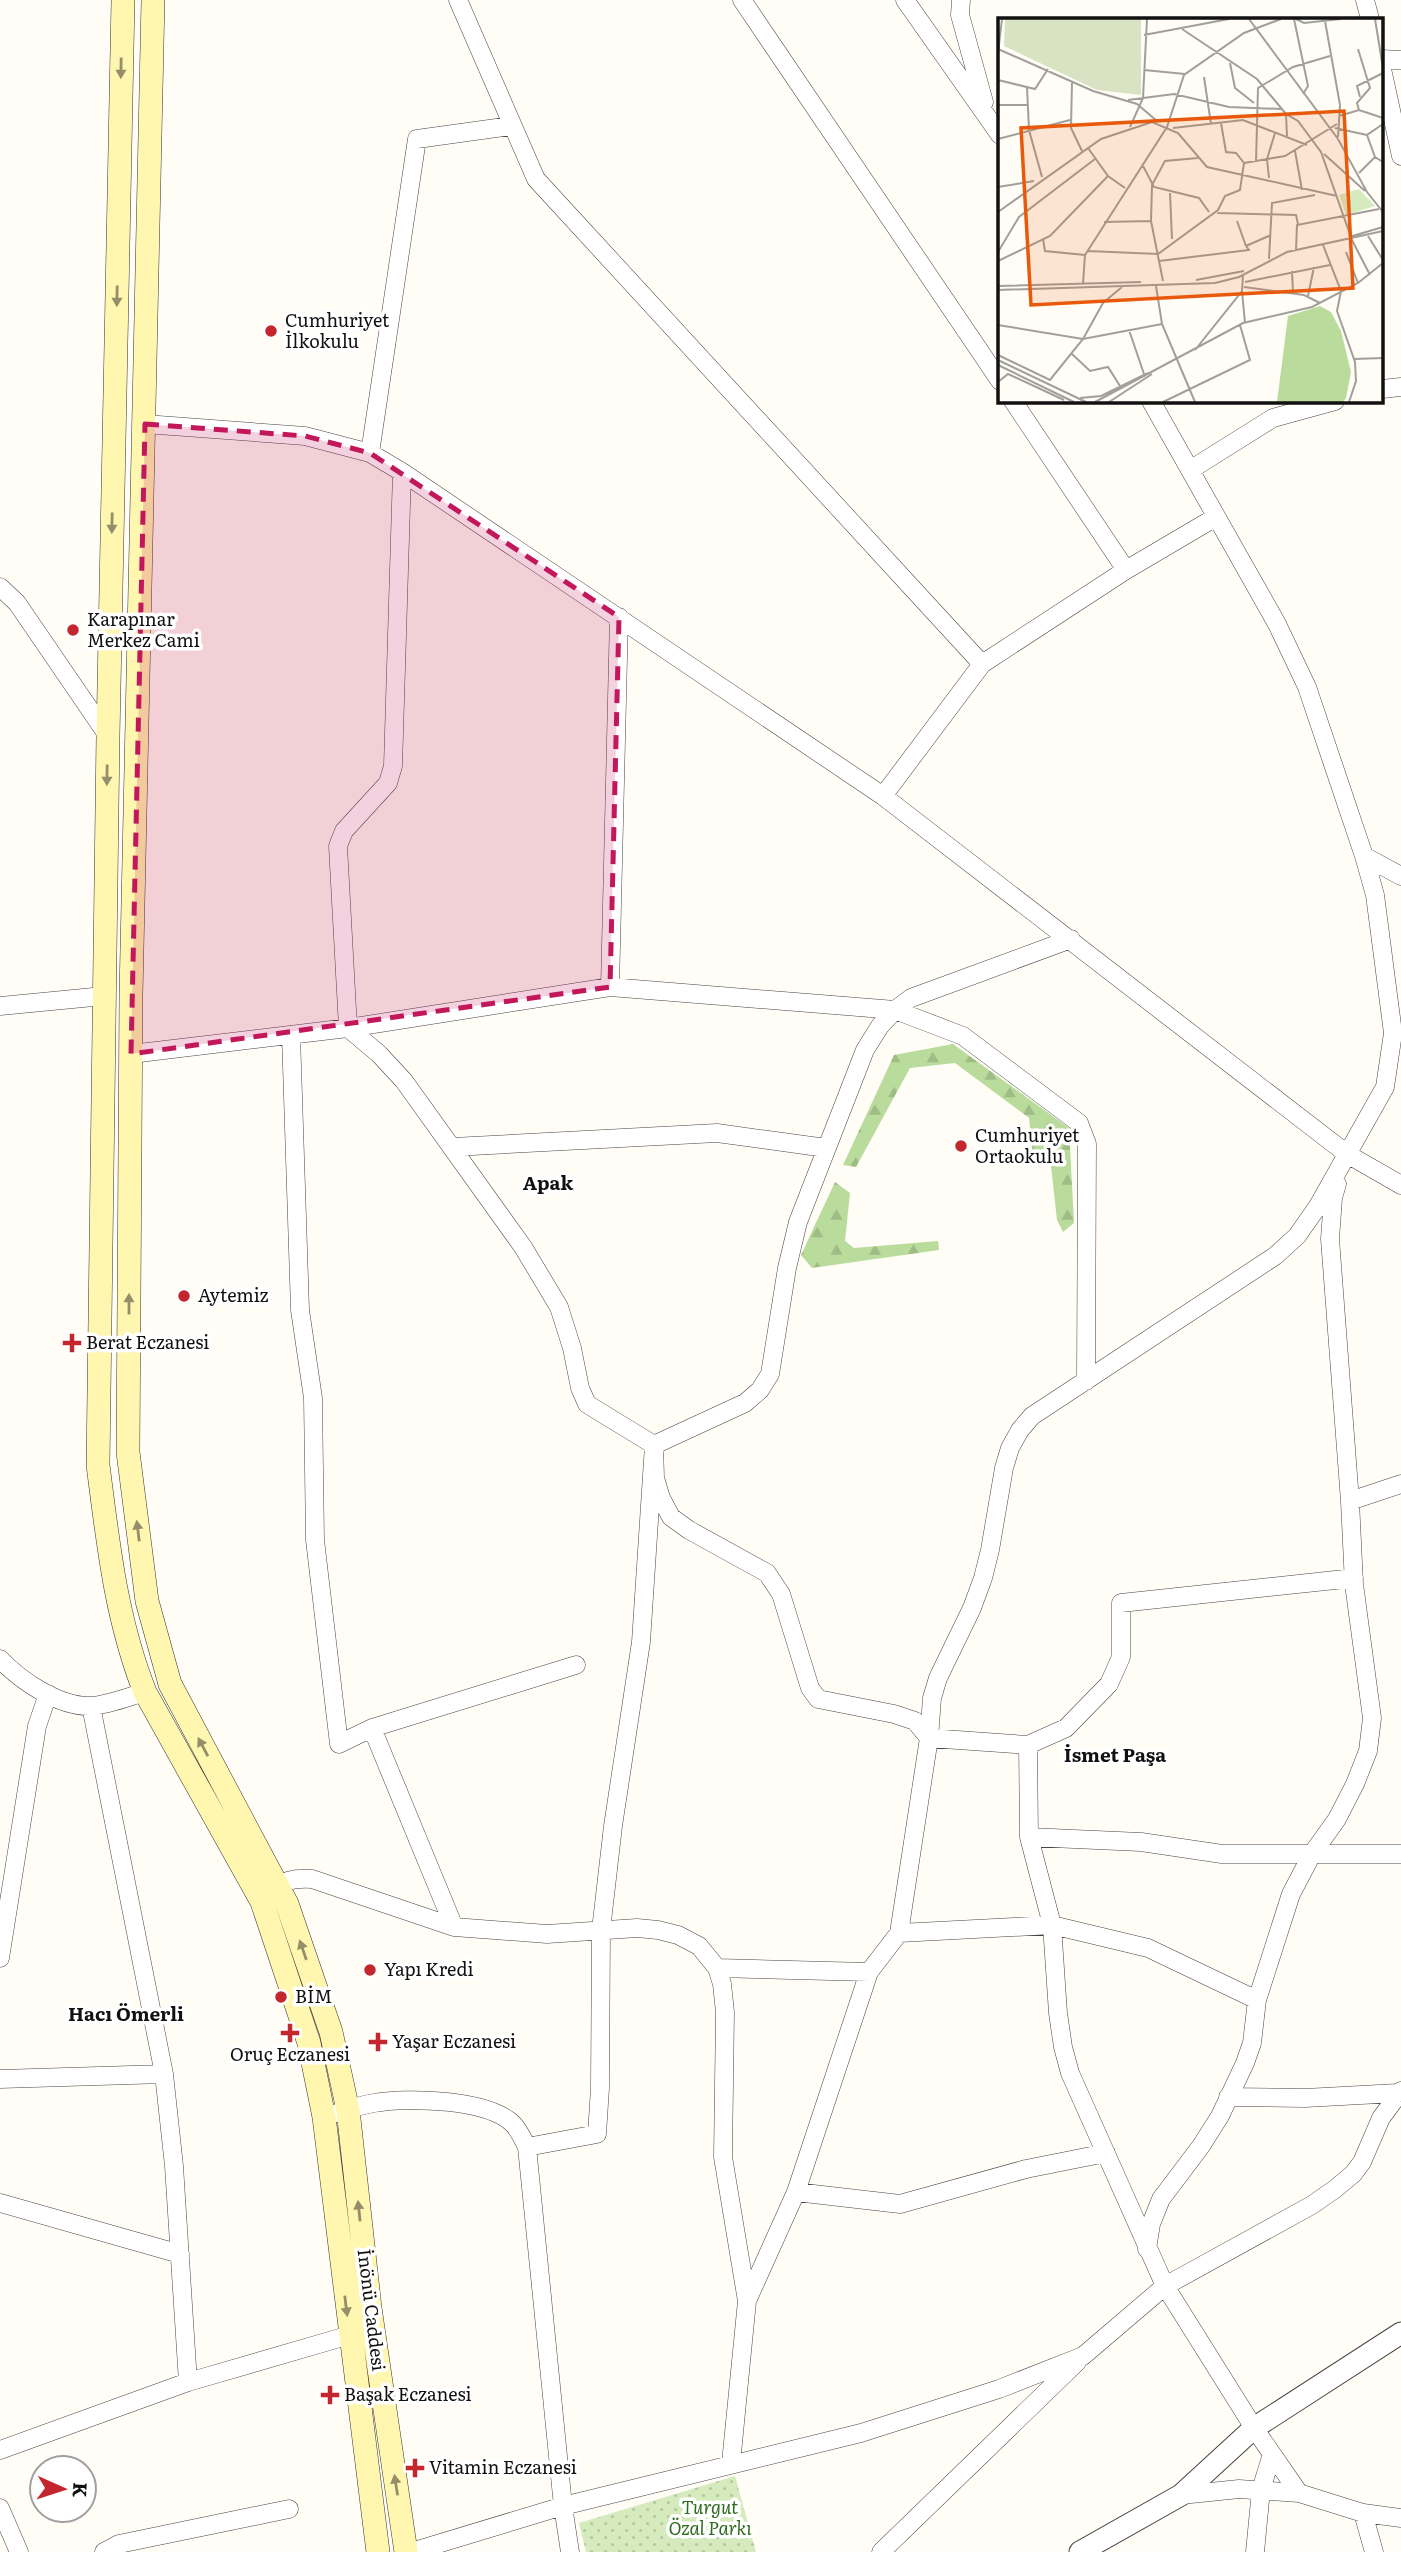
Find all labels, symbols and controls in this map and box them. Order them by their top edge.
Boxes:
inset map [998,18,1384,402]
one-way arrow [116,57,127,79]
one-way arrow [111,285,122,307]
place label: Cumhuriyet İlkokulu [285,306,390,354]
marker: Cumhuriyet İlkokulu [263,323,279,339]
one-way arrow [106,512,118,534]
place label: Karapınar Merkez Cami [87,605,200,653]
marker: Karapınar Merkez Cami [65,622,81,638]
one-way arrow [101,764,113,786]
place label: Cumhuriyet Ortaokulu [975,1121,1080,1169]
marker: Cumhuriyet Ortaokulu [953,1138,969,1154]
district label: Apak [523,1168,573,1196]
place label: Aytemiz [198,1281,269,1308]
marker: Aytemiz [176,1288,192,1304]
one-way arrow [123,1293,135,1315]
place label: Berat Eczanesi [86,1328,209,1355]
marker: Berat Eczanesi [64,1335,80,1351]
one-way arrow [132,1520,143,1542]
one-way arrow [197,1736,209,1756]
district label: İsmet Paşa [1064,1740,1166,1768]
one-way arrow [297,1939,308,1960]
place label: Yapı Kredi [384,1955,473,1982]
marker: Yapı Kredi [362,1962,378,1978]
place label: BİM [295,1982,332,2009]
marker: BİM [273,1989,289,2005]
district label: Hacı Ömerli [68,1999,184,2027]
marker: Oruç Eczanesi [282,2025,298,2041]
place label: Yaşar Eczanesi [392,2027,516,2054]
marker: Yaşar Eczanesi [370,2034,386,2050]
place label: Oruç Eczanesi [230,2040,350,2067]
one-way arrow [353,2199,364,2221]
street label: İnönü Caddesi [352,2247,393,2372]
one-way arrow [341,2295,352,2317]
place label: Başak Eczanesi [344,2380,472,2407]
marker: Başak Eczanesi [322,2387,338,2403]
place label: Vitamin Eczanesi [429,2453,577,2480]
north arrow [28,2454,98,2524]
marker: Vitamin Eczanesi [407,2460,423,2476]
one-way arrow [390,2473,401,2495]
text: K [67,2482,95,2498]
park label: Turgut Özal Parkı [668,2493,752,2541]

